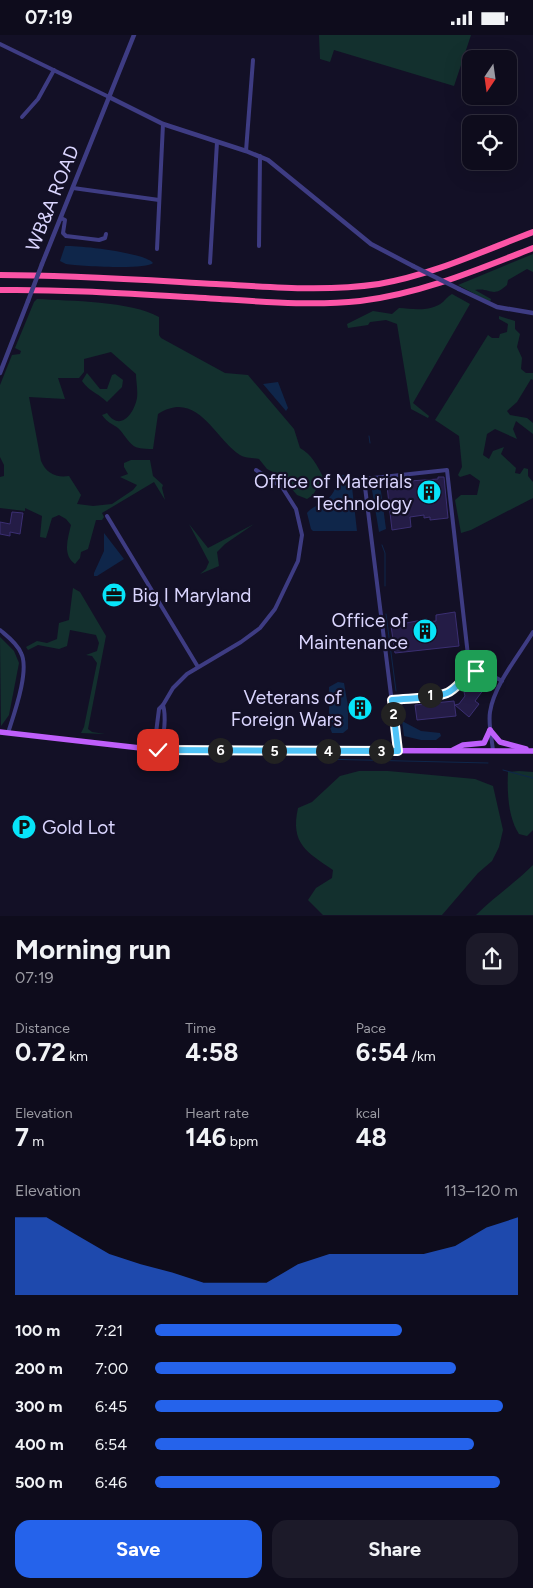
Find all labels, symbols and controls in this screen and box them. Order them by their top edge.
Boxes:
text: 07:19 [25,6,73,29]
north arrow [462,50,518,105]
map controls [462,50,517,170]
button: locate [462,115,517,170]
street label: WB&A ROAD [21,142,84,255]
place label: Office of Materials Technology [254,470,412,515]
building icon: Office of Materials Technology [416,479,442,505]
office icon: Big I Maryland [101,582,127,608]
place label: Big I Maryland [132,584,252,607]
place label: Office of Maintenance [298,609,408,654]
building icon: Office of Maintenance [412,618,438,644]
pin [455,650,497,692]
icon: arrive [462,657,490,685]
pin: 1 [418,683,442,707]
place label: Veterans of Foreign Wars [231,686,342,731]
text: 1 [428,687,433,704]
building icon: Veterans of Foreign Wars [347,695,373,721]
pin: 2 [380,701,406,727]
text: 2 [389,706,398,723]
pin [137,729,179,771]
icon: check [144,736,172,764]
pin: 6 [208,737,232,763]
pin: 5 [262,739,286,763]
pin: 4 [316,739,340,763]
pin: 3 [368,739,394,763]
text: 6 [216,742,225,759]
text: 5 [270,743,279,760]
text: 4 [324,743,333,760]
text: 3 [378,743,385,760]
parking icon: Gold Lot [11,814,37,840]
place label: Gold Lot [42,816,116,839]
text: Morning run [15,932,171,966]
button: share [466,933,518,985]
text: 07:19 [15,968,54,987]
text: Distance [15,1020,70,1037]
text: Time [185,1020,216,1037]
text: Pace [356,1020,386,1037]
text: 0.72 [15,1037,66,1067]
text: 4:58 [185,1037,239,1067]
text: 6:54 [356,1037,408,1067]
text: km [66,1048,88,1065]
text: /km [408,1048,436,1065]
text: Elevation [15,1105,73,1122]
text: Heart rate [185,1105,249,1122]
text: kcal [356,1105,380,1122]
text: 7 [15,1122,29,1152]
text: 146 [185,1122,226,1152]
text: 48 [356,1122,387,1152]
text: m [29,1133,44,1150]
text: bpm [226,1133,258,1150]
text: Elevation [15,1181,81,1200]
text: 113–120 m [444,1181,518,1200]
text: 100 m [15,1321,60,1340]
text: 7:21 [95,1321,123,1340]
text: 200 m [15,1359,63,1378]
text: 7:00 [95,1359,128,1378]
text: 300 m [15,1397,62,1416]
text: 6:45 [95,1397,127,1416]
text: 400 m [15,1435,64,1454]
text: 6:54 [95,1435,127,1454]
text: 500 m [15,1473,63,1492]
text: 6:46 [95,1473,127,1492]
button: Save [15,1520,262,1578]
button: Share [272,1520,518,1578]

